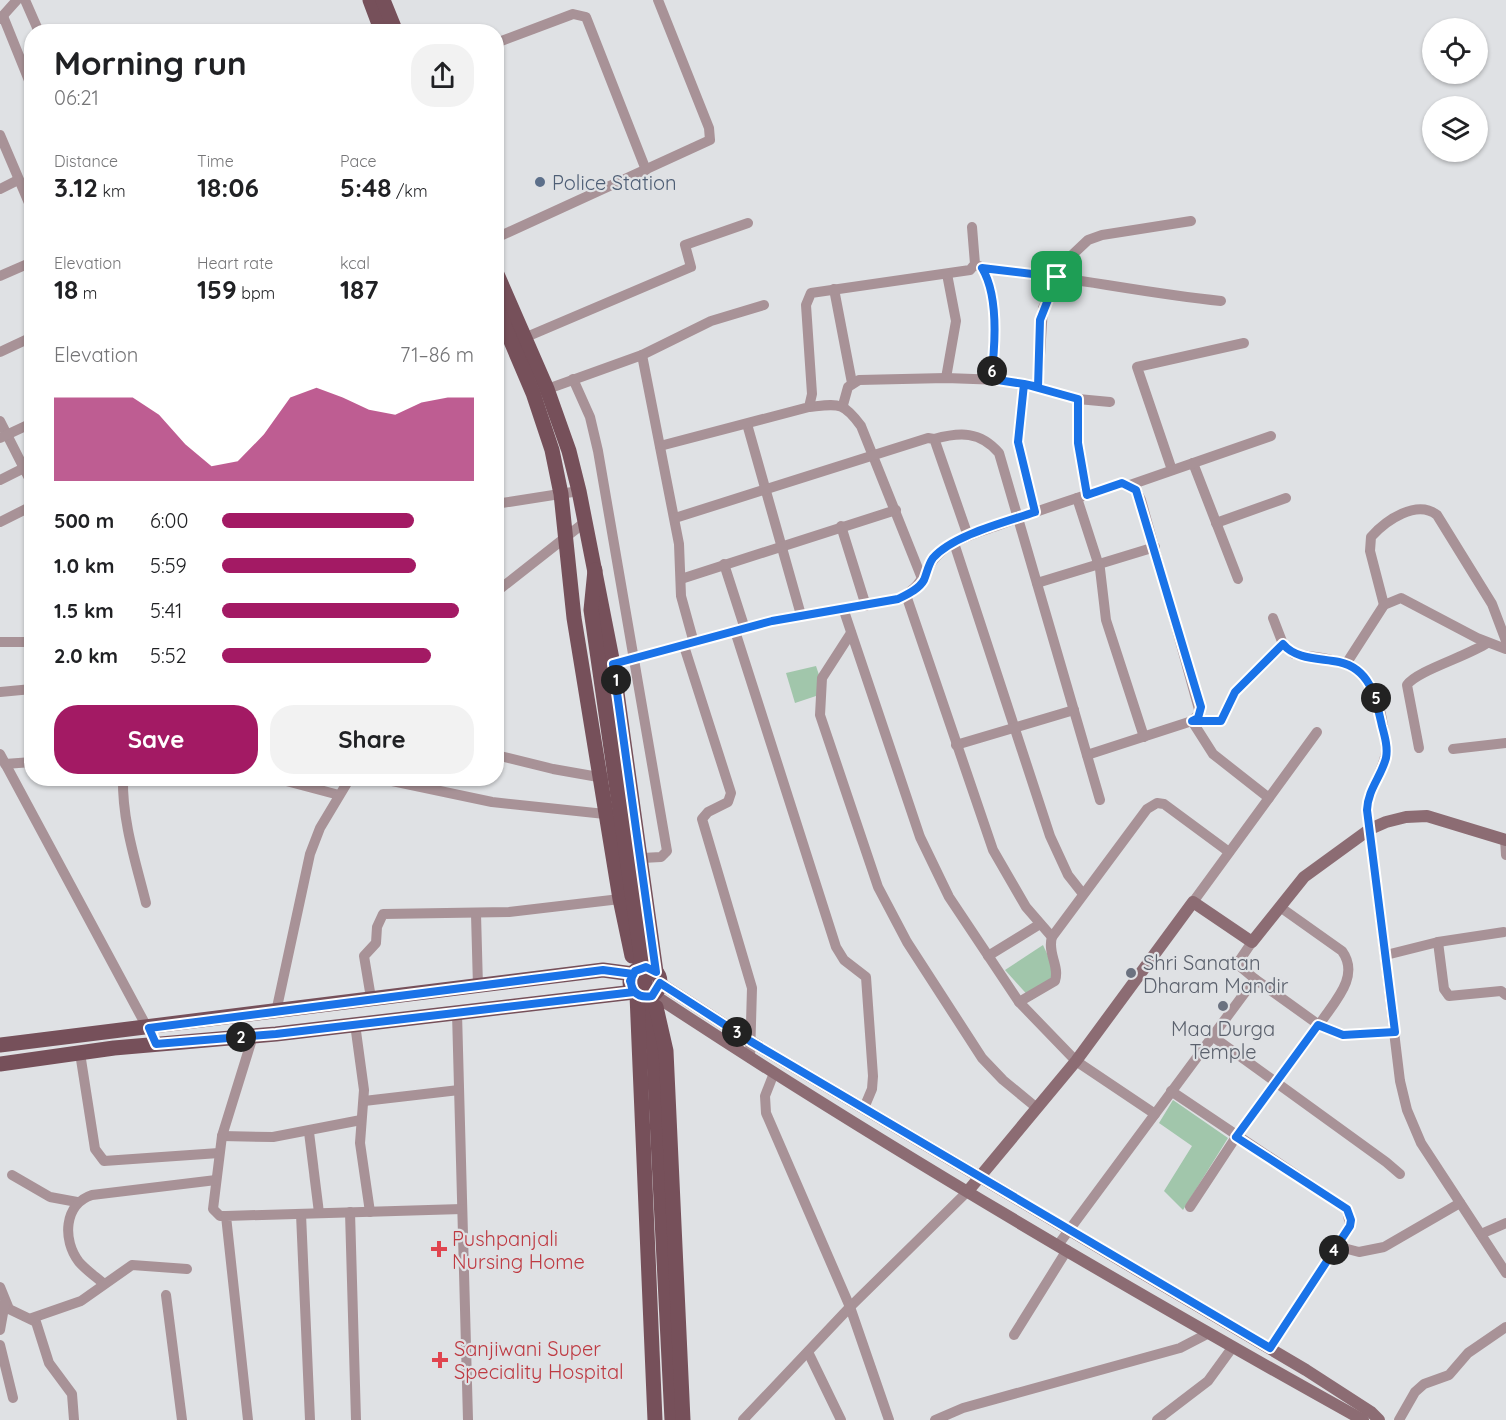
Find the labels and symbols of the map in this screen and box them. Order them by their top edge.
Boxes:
place label: Police Station [552,170,677,195]
marker: Police Station [533,175,547,189]
pin [1031,251,1082,302]
pin: 6 [977,356,1007,386]
pin: 1 [601,665,631,695]
pin: 5 [1361,683,1391,713]
place label: Shri Sanatan Dharam Mandir [1143,950,1289,998]
marker: Shri Sanatan Dharam Mandir [1124,966,1138,980]
marker: Maa Durga Temple [1216,999,1230,1013]
place label: Maa Durga Temple [1171,1016,1275,1064]
pin: 3 [722,1017,752,1047]
pin: 2 [226,1022,256,1052]
place label: Pushpanjali Nursing Home [452,1226,585,1274]
pin: 4 [1319,1235,1349,1265]
marker: Pushpanjali Nursing Home [430,1240,448,1258]
place label: Sanjiwani Super Speciality Hospital [454,1336,624,1384]
marker: Sanjiwani Super Speciality Hospital [431,1351,449,1369]

